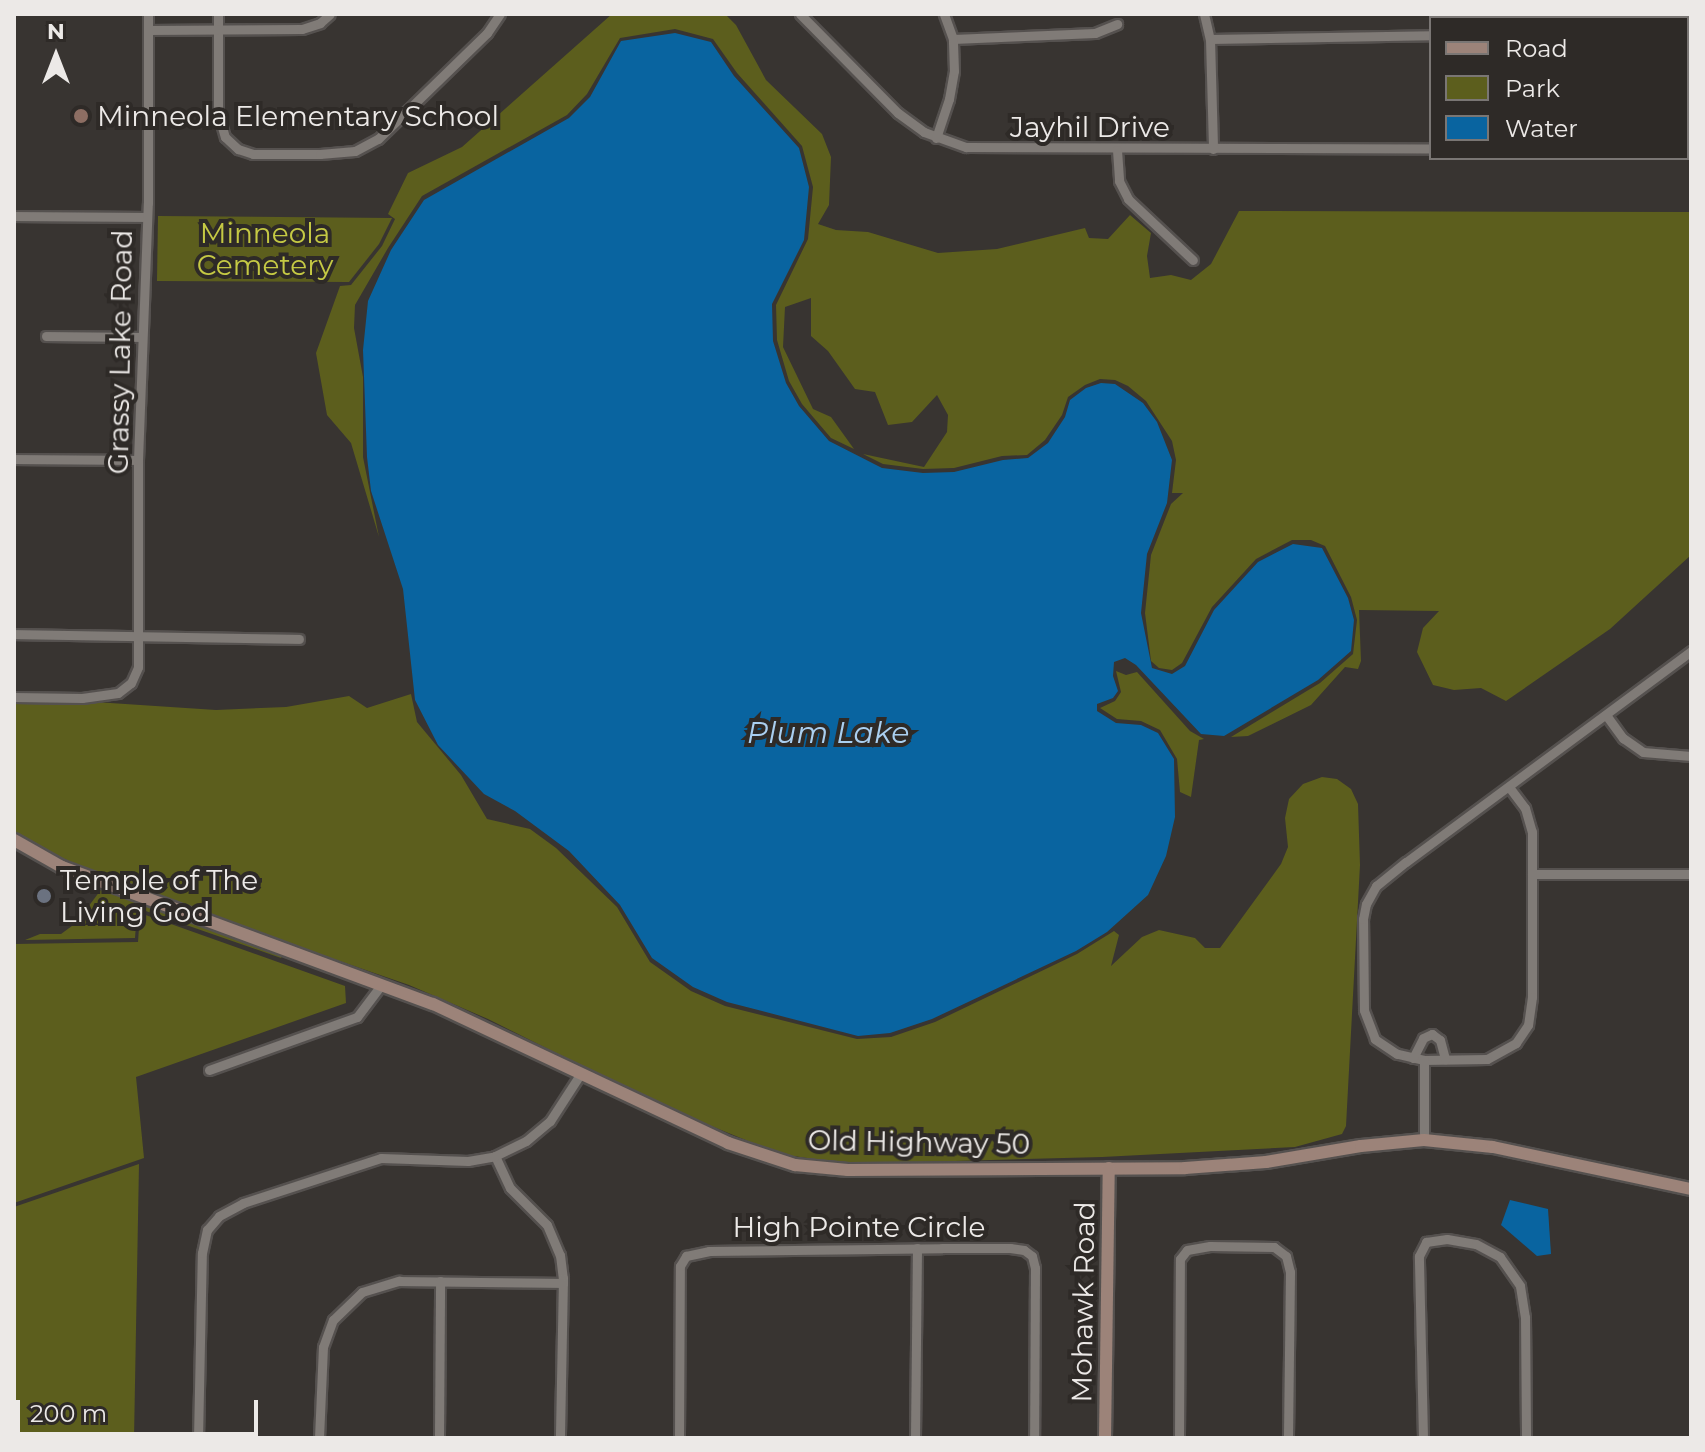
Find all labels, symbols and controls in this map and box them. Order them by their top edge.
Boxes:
north arrow [16,16,96,96]
legend [1429,16,1689,160]
text: N [47,18,65,45]
text: Road [1505,34,1568,63]
text: Park [1505,74,1560,103]
place label: Minneola Elementary School [97,99,499,133]
marker: Minneola Elementary School [72,107,90,125]
street label: Jayhil Drive [1010,110,1170,144]
text: Water [1505,114,1578,143]
park label: Minneola Cemetery [197,216,333,282]
street label: Grassy Lake Road [101,229,139,475]
water label: Plum Lake [747,715,909,751]
place label: Temple of The Living God [60,863,258,929]
marker: Temple of The Living God [35,887,53,905]
street label: Old Highway 50 [808,1123,1030,1161]
street label: Mohawk Road [1064,1201,1102,1403]
street label: High Pointe Circle [733,1210,985,1244]
scale bar [20,1384,262,1434]
text: 200 m [30,1399,107,1428]

